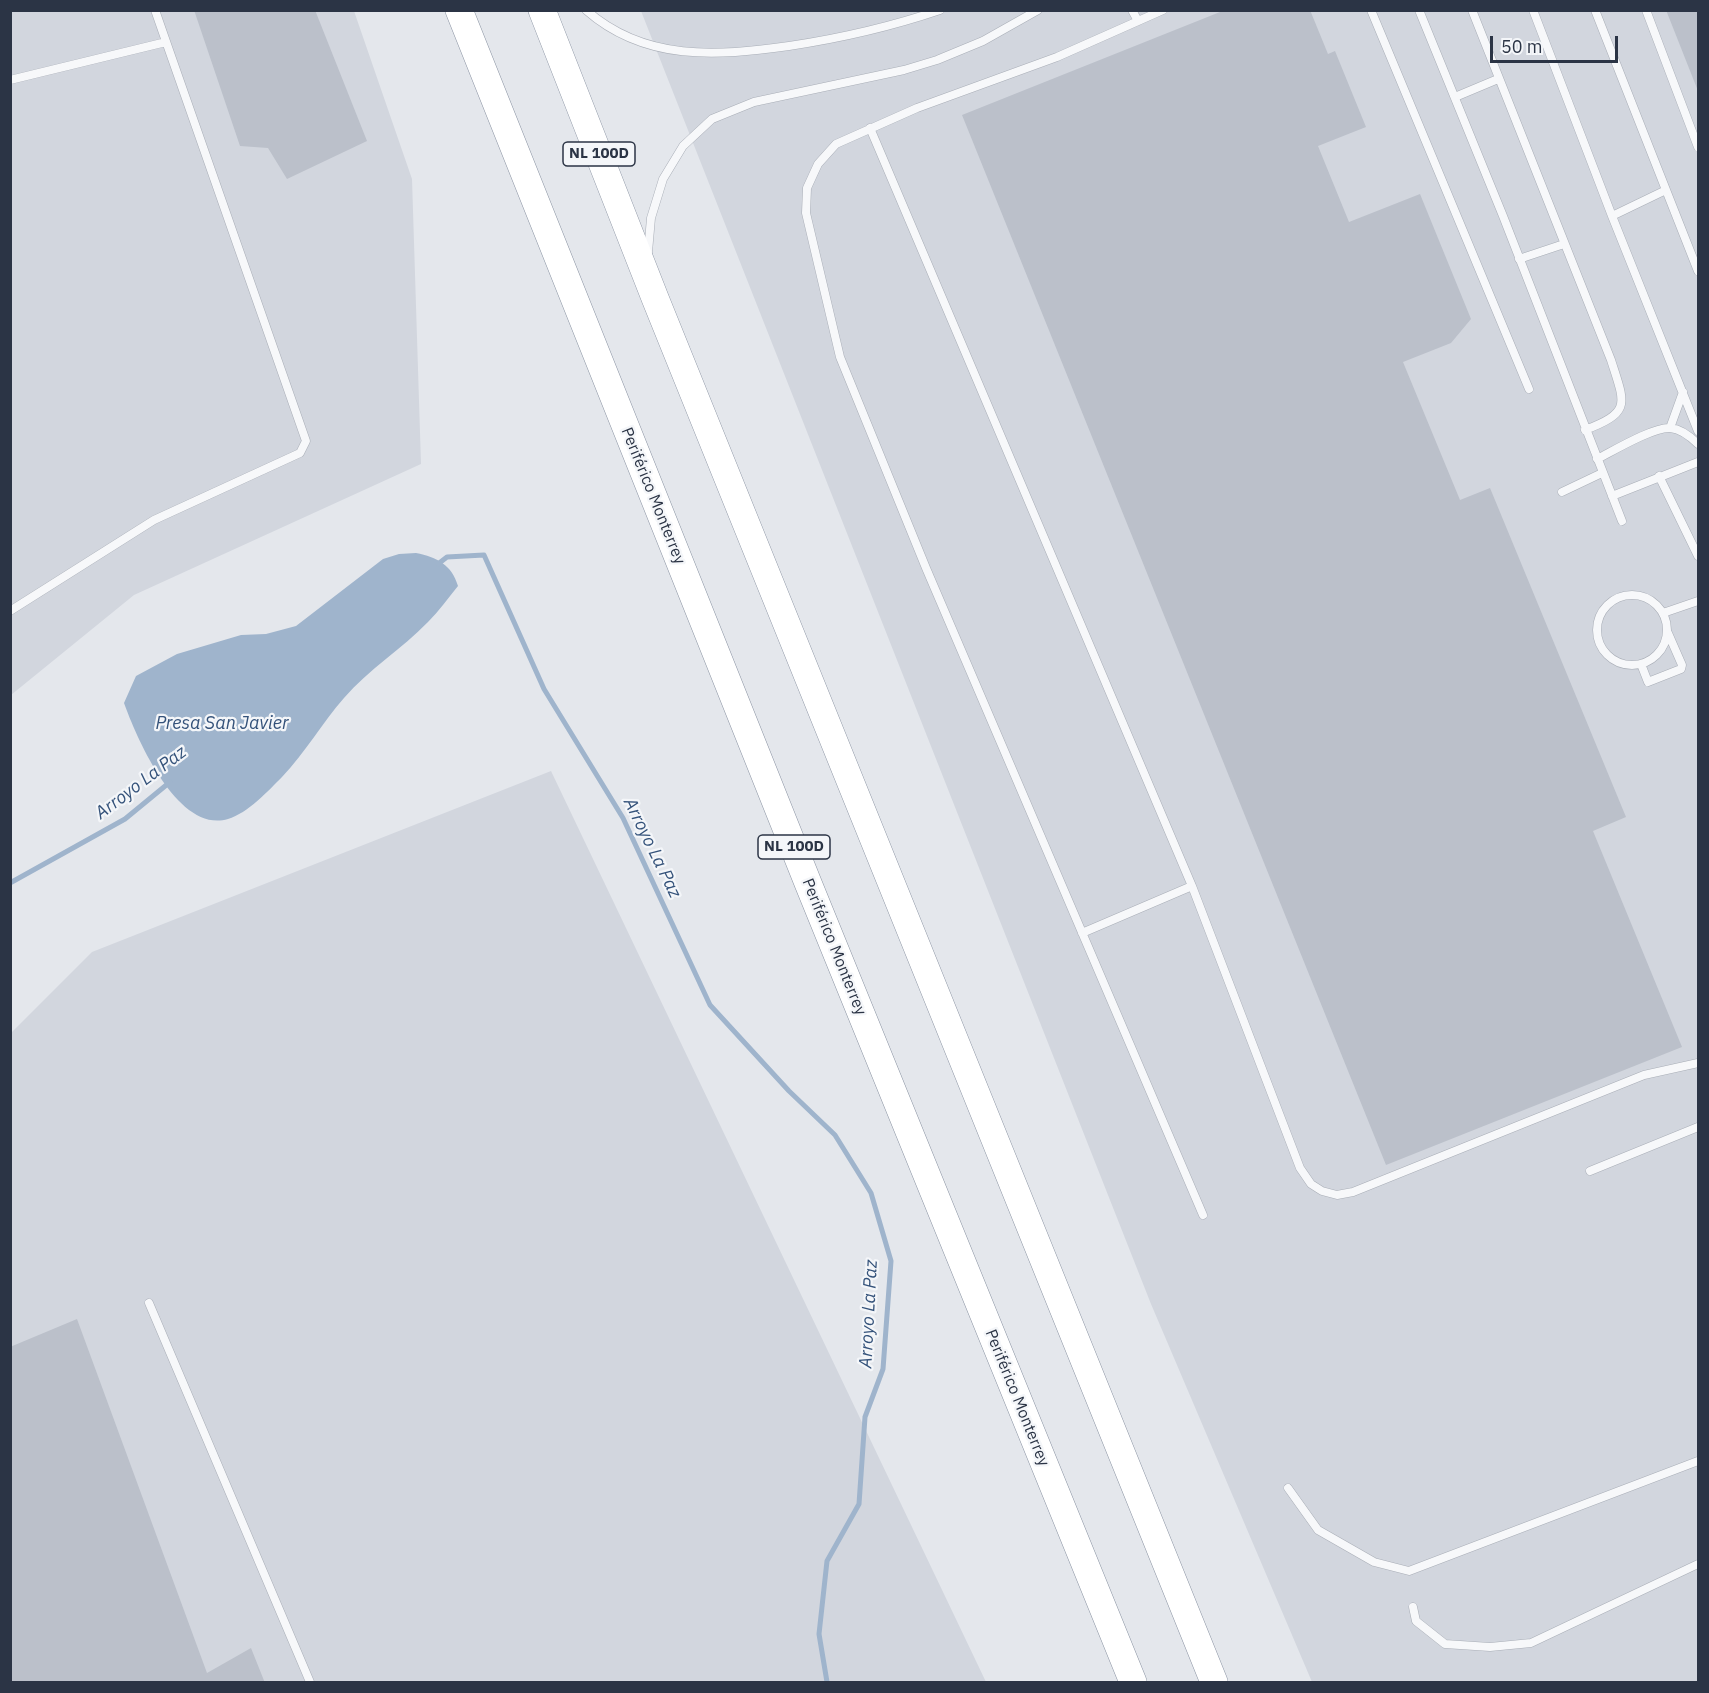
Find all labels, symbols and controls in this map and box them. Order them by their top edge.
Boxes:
scale bar [1493,24,1620,62]
text: 50 m [1501,35,1543,58]
road number: NL 100D [563,142,635,166]
street label: Periférico Monterrey [617,425,689,567]
water label: Presa San Javier [155,713,289,735]
water label: Arroyo La Paz [91,742,191,824]
water label: Arroyo La Paz [619,794,685,902]
road number: NL 100D [758,835,830,859]
street label: Periférico Monterrey [798,876,870,1018]
water label: Arroyo La Paz [855,1259,883,1369]
street label: Periférico Monterrey [981,1327,1053,1469]

